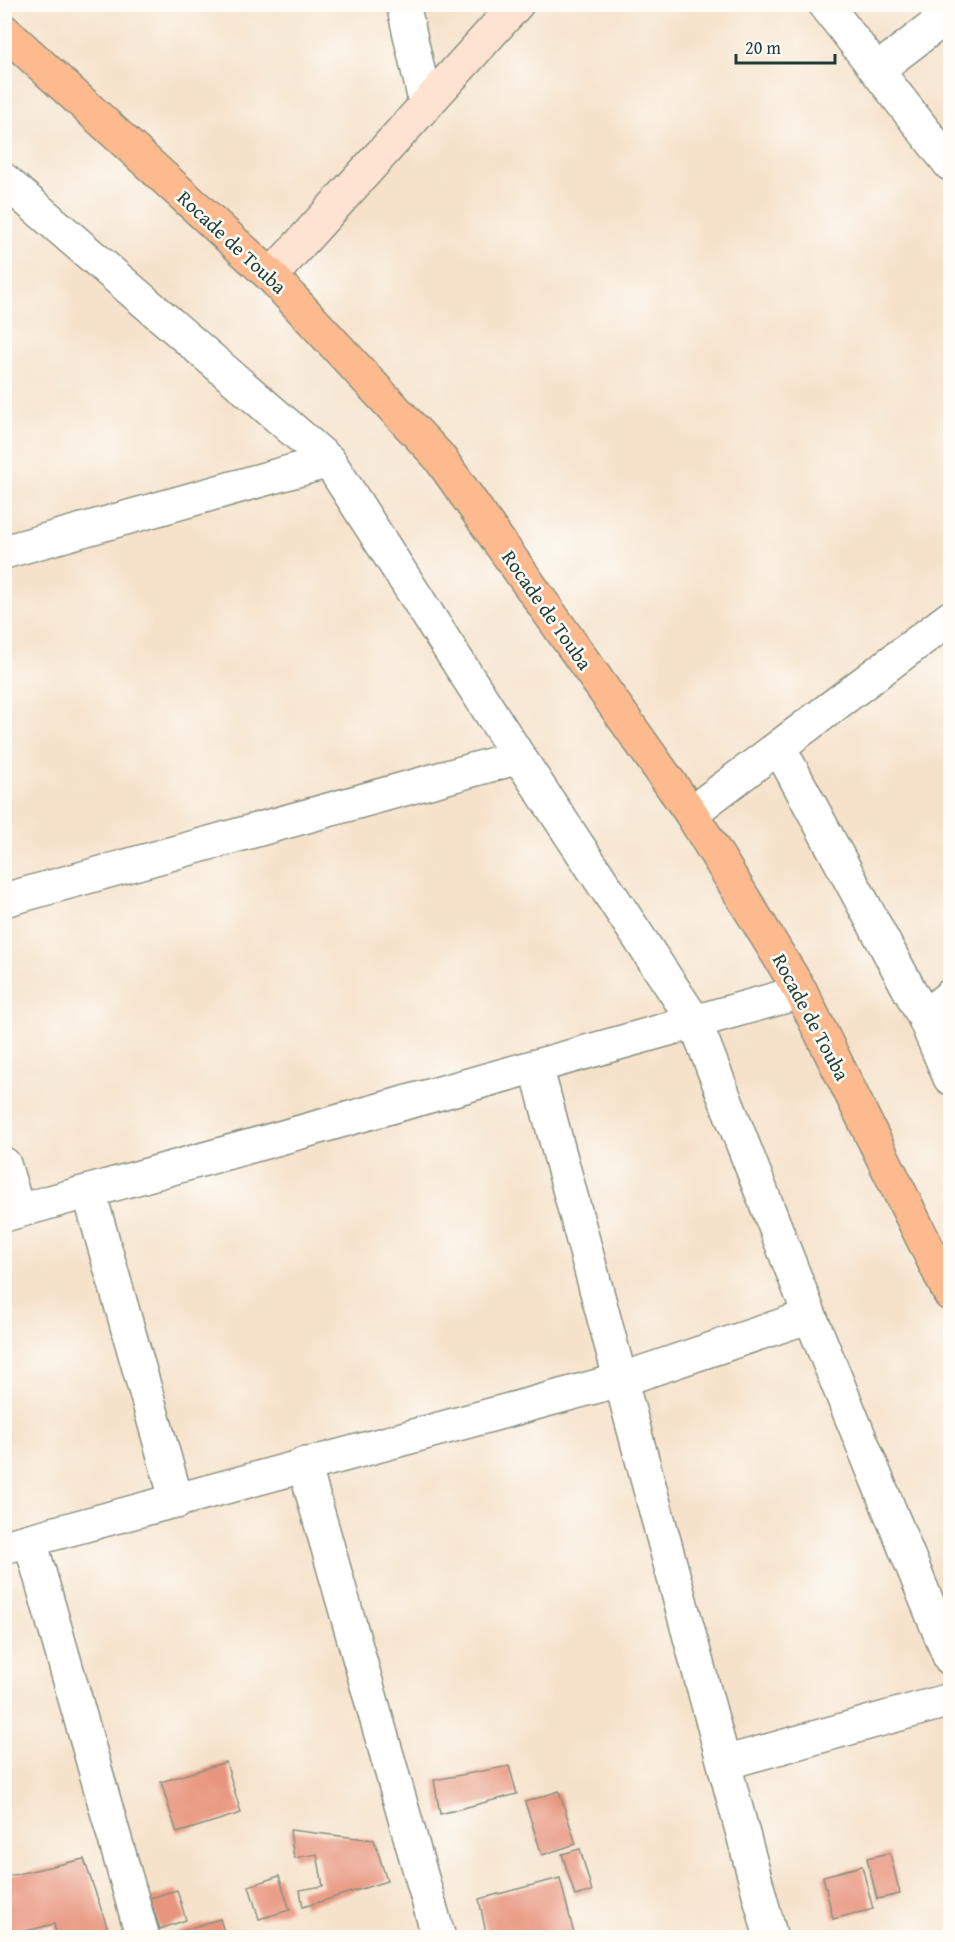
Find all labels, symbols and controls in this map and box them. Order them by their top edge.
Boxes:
scale bar [736,27,835,65]
text: 20 m [745,34,781,61]
street label: Rocade de Touba [171,183,294,300]
street label: Rocade de Touba [495,544,600,676]
street label: Rocade de Touba [766,948,857,1086]

